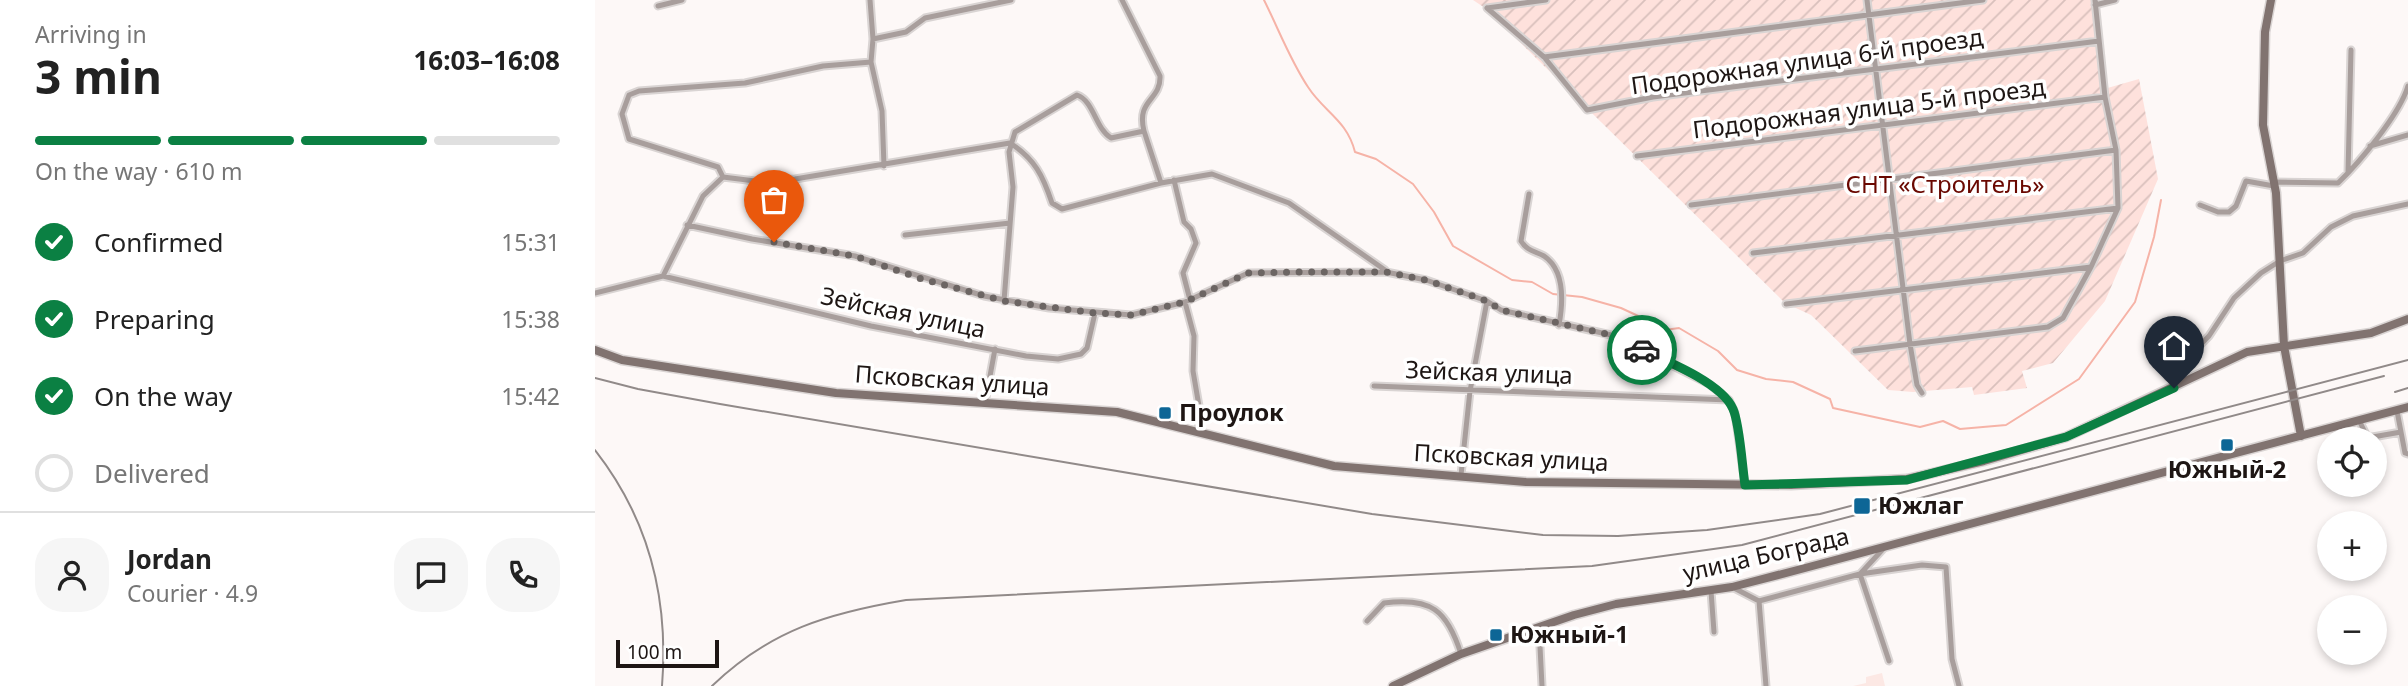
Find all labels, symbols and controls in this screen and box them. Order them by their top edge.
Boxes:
text: Arriving in [35,18,147,50]
street label: Подорожная улица 6-й проезд [1629,19,1985,102]
text: 16:03–16:08 [413,42,560,78]
text: 3 min [35,45,162,107]
street label: Подорожная улица 5-й проезд [1691,69,2047,146]
text: On the way · 610 m [35,155,242,187]
park label: СНТ «Строитель» [1846,167,2044,200]
pin [744,170,804,242]
icon: bag [755,181,793,219]
icon: check [35,223,73,261]
text: Confirmed [94,224,224,260]
text: 15:31 [501,226,560,258]
street label: Зейская улица [818,278,989,345]
icon: check [35,300,73,338]
text: Preparing [94,301,215,337]
text: 15:38 [501,303,560,335]
courier [1607,315,1677,385]
pin [2144,316,2204,388]
icon: home [2155,327,2193,365]
icon: car [1623,331,1661,369]
street label: Зейская улица [1405,352,1573,391]
street label: Псковская улица [854,356,1051,403]
icon: check [35,377,73,415]
text: On the way [94,378,232,414]
text: 15:42 [501,380,560,412]
place label: Проулок [1179,395,1284,428]
marker: Проулок [1157,405,1173,421]
map controls [2317,427,2387,665]
button: locate [2317,427,2387,497]
street label: Псковская улица [1413,435,1609,478]
marker: Южный-2 [2219,437,2235,453]
place label: Южный-2 [2168,452,2286,485]
text: Delivered [94,455,210,491]
place label: Южлаг [1878,488,1964,521]
marker: Южлаг [1852,496,1872,516]
button: + [2317,511,2387,581]
street label: улица Бограда [1679,518,1852,589]
button: person [35,538,109,612]
button: chat [394,538,468,612]
button: phone [486,538,560,612]
text: Jordan [127,541,212,577]
text: Courier · 4.9 [127,577,258,609]
button: − [2317,595,2387,665]
place label: Южный-1 [1510,617,1629,650]
marker: Южный-1 [1488,627,1504,643]
scale bar [616,637,719,669]
text: 100 m [627,639,682,665]

